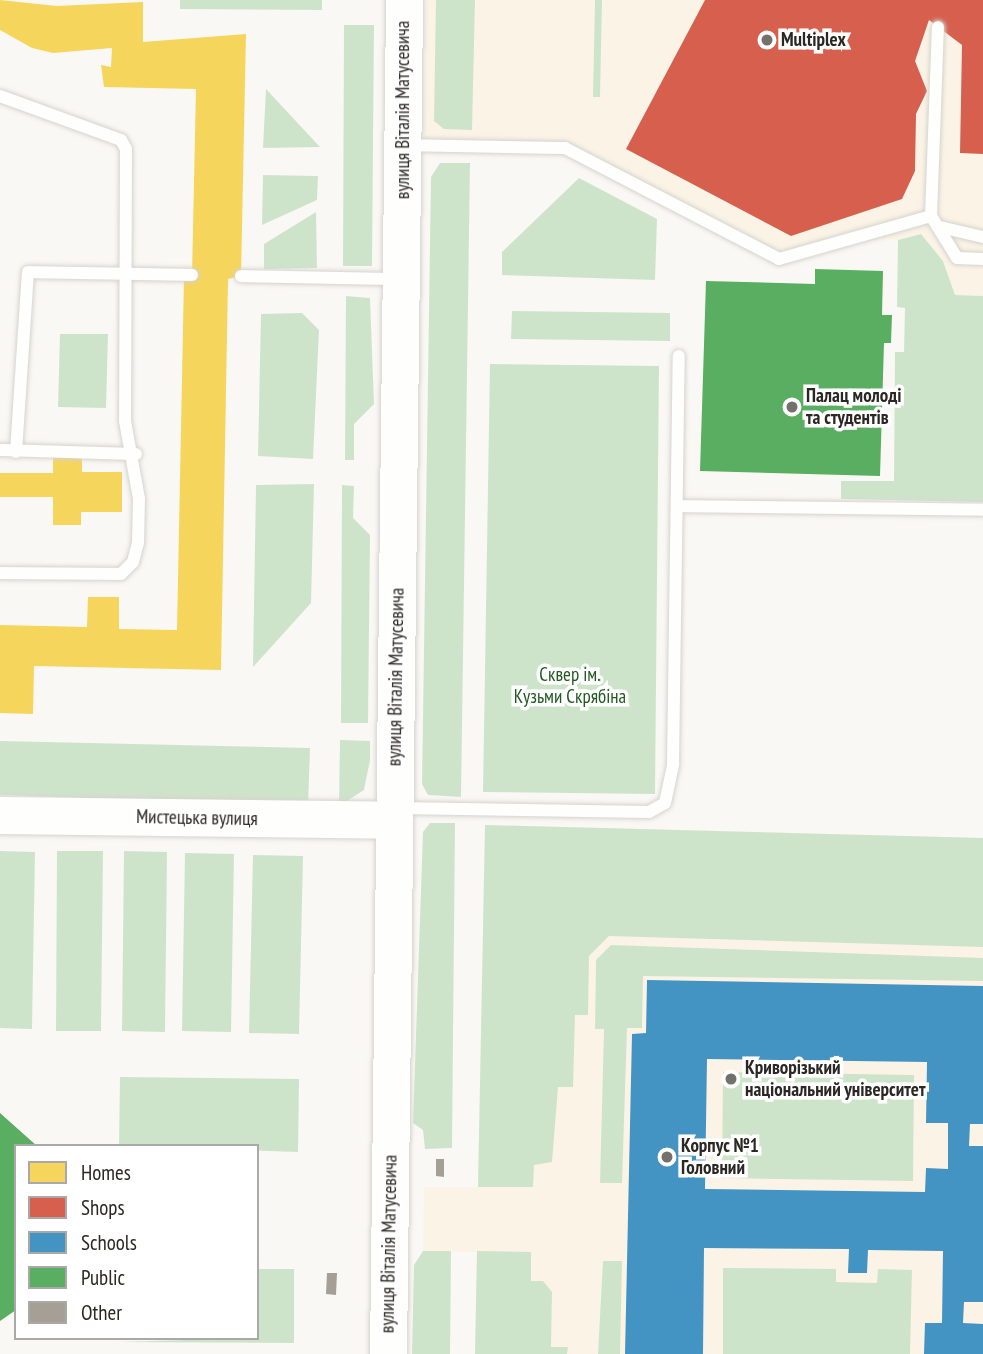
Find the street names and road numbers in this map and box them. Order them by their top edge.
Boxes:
street label: вулиця Віталія Матусевича [392,21,414,199]
street label: вулиця Віталія Матусевича [383,587,409,767]
street label: Мистецька вулиця [136,806,258,830]
street label: вулиця Віталія Матусевича [376,1154,402,1334]

